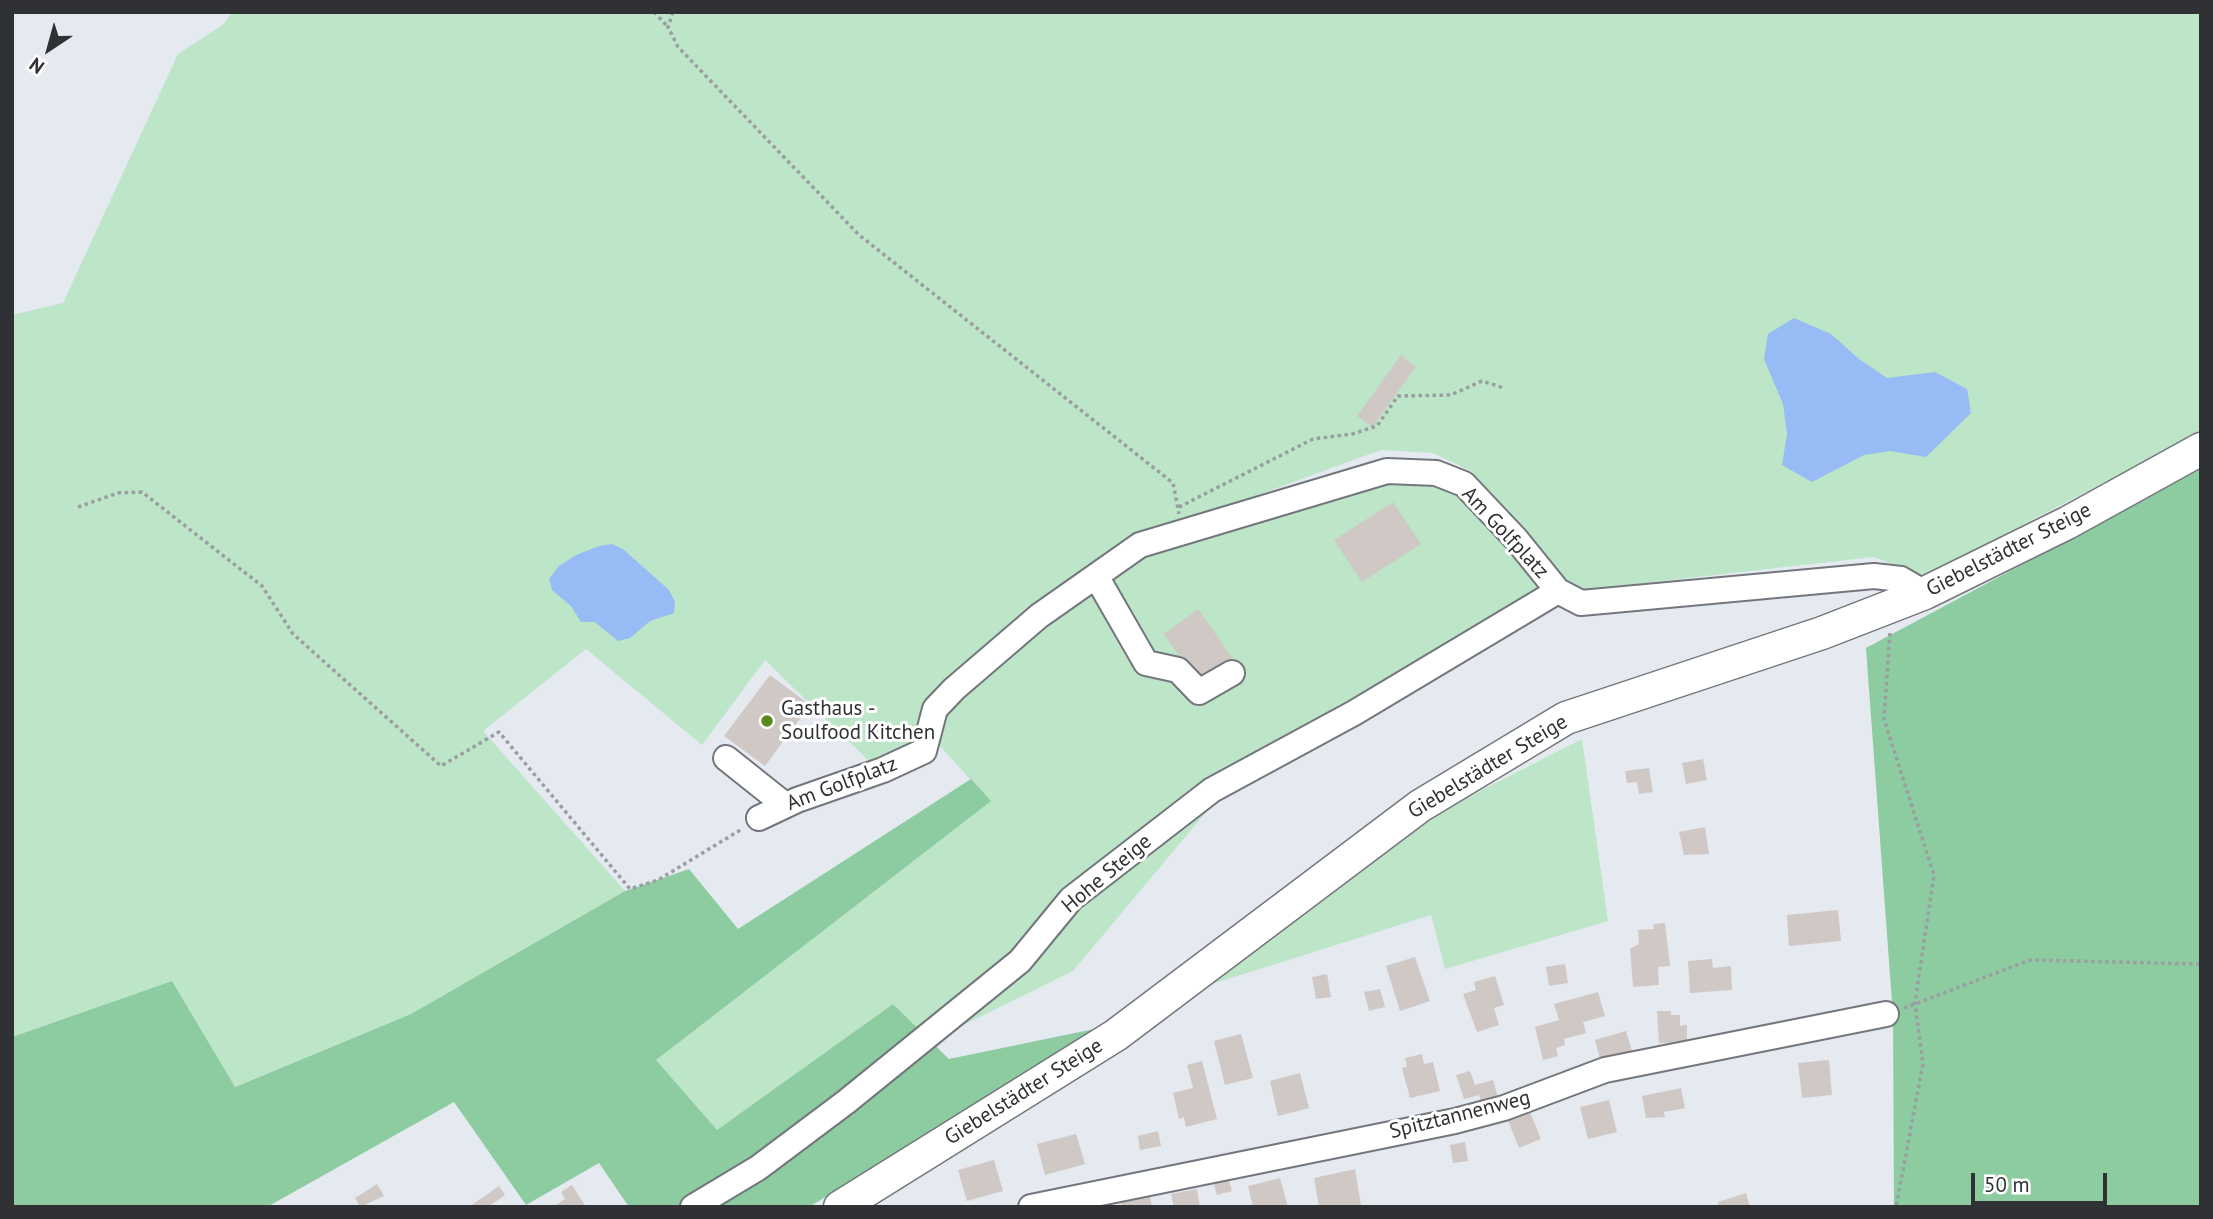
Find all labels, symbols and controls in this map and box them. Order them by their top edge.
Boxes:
north arrow [14,14,84,84]
text: N [25,53,49,79]
street label: Am Golfplatz [1456,482,1554,584]
street label: Giebelstädter Steige [1922,498,2096,602]
place label: Gasthaus - Soulfood Kitchen [781,696,935,746]
street label: Giebelstädter Steige [1404,709,1572,825]
marker: Gasthaus - Soulfood Kitchen [759,713,775,729]
street label: Am Golfplatz [783,751,901,817]
street label: Hohe Steige [1057,829,1157,919]
street label: Giebelstädter Steige [940,1033,1108,1151]
street label: Spitztannenweg [1387,1085,1533,1145]
scale bar [1975,1160,2112,1204]
text: 50 m [1984,1171,2030,1198]

